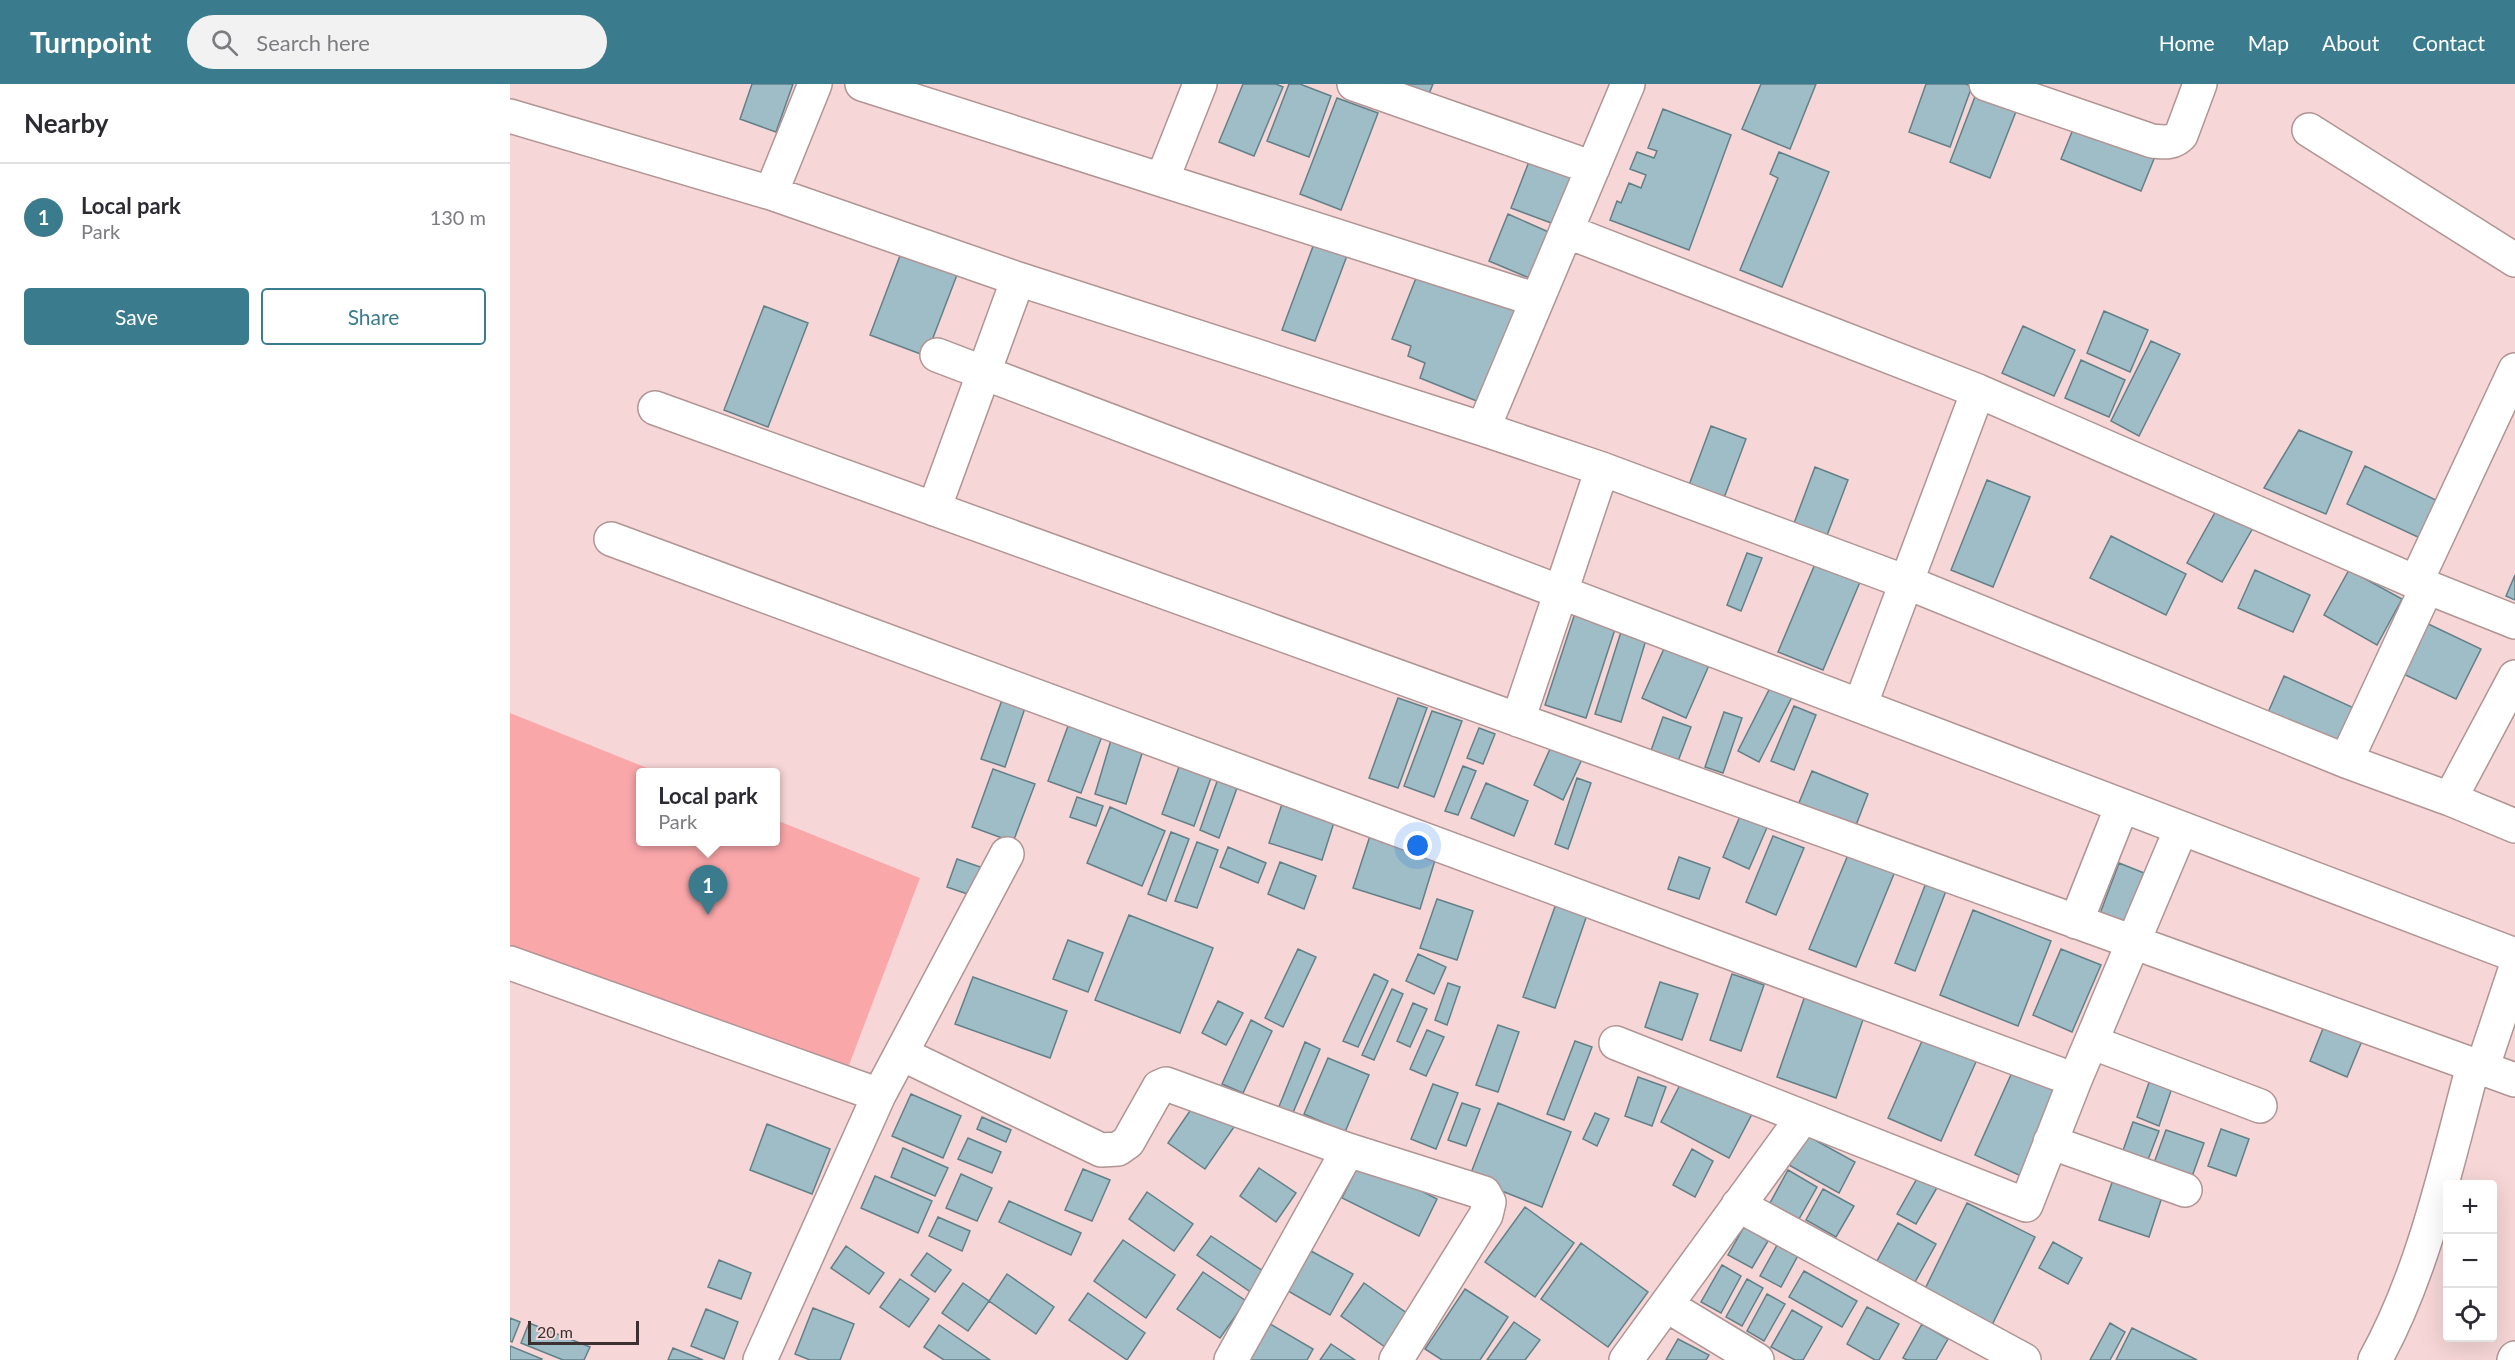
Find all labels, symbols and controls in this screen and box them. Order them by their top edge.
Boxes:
search box [187,15,607,69]
text: Turnpoint [30,25,151,59]
icon: search [208,26,241,59]
text: Search here [256,29,370,56]
text: Home [2159,30,2215,55]
text: Map [2248,30,2289,55]
text: About [2322,30,2379,55]
text: Contact [2412,30,2485,55]
text: Nearby [24,107,109,139]
text: Local park [81,192,181,219]
text: 1 [38,205,49,229]
text: 130 m [430,205,486,229]
text: Park [81,219,120,243]
button: Save [24,288,249,345]
button: Share [261,288,486,345]
popup [636,768,780,846]
text: Local park [658,782,758,809]
text: Park [658,809,697,833]
your location [1403,831,1432,860]
pin: 1 [688,866,728,915]
map controls [2443,1180,2497,1342]
button: + [2443,1180,2497,1234]
button: − [2443,1234,2497,1288]
button: locate [2443,1288,2497,1342]
scale bar [528,1318,639,1346]
text: 20 m [537,1322,573,1341]

